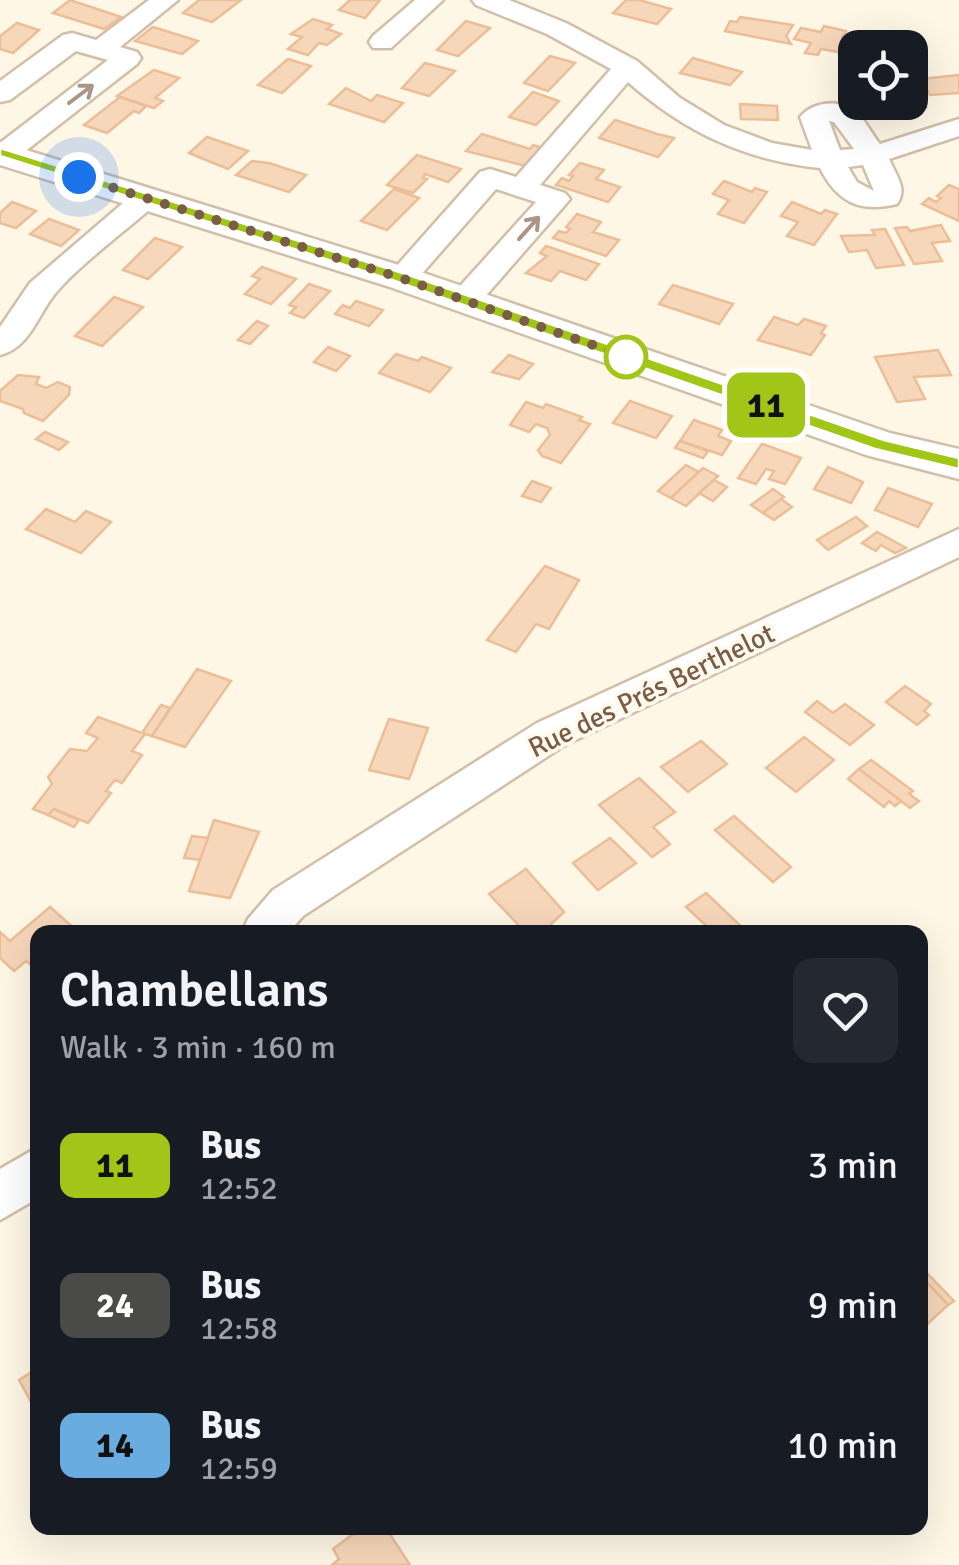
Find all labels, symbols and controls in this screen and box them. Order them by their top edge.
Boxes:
map controls [838,30,928,120]
button: locate [838,30,928,120]
one-way arrow [67,84,94,105]
your location [54,152,104,202]
one-way arrow [517,216,540,241]
unlabelled marker [605,336,647,378]
line badge: 11 [721,372,811,438]
text: 11 [747,384,785,427]
street label: Rue des Prés Berthelot [523,616,780,765]
button: heart [793,958,898,1063]
text: Chambellans [60,961,328,1020]
text: Walk · 3 min · 160 m [60,1028,336,1067]
text: Bus [200,1122,261,1169]
text: 3 min [808,1142,898,1189]
text: 11 [96,1144,134,1187]
text: 12:52 [200,1169,278,1208]
text: Bus [200,1262,261,1309]
text: 9 min [808,1282,898,1329]
text: 24 [96,1284,134,1327]
text: 12:58 [200,1309,278,1348]
text: Bus [200,1402,261,1449]
text: 10 min [787,1422,898,1469]
text: 14 [96,1424,134,1467]
text: 12:59 [200,1449,278,1488]

